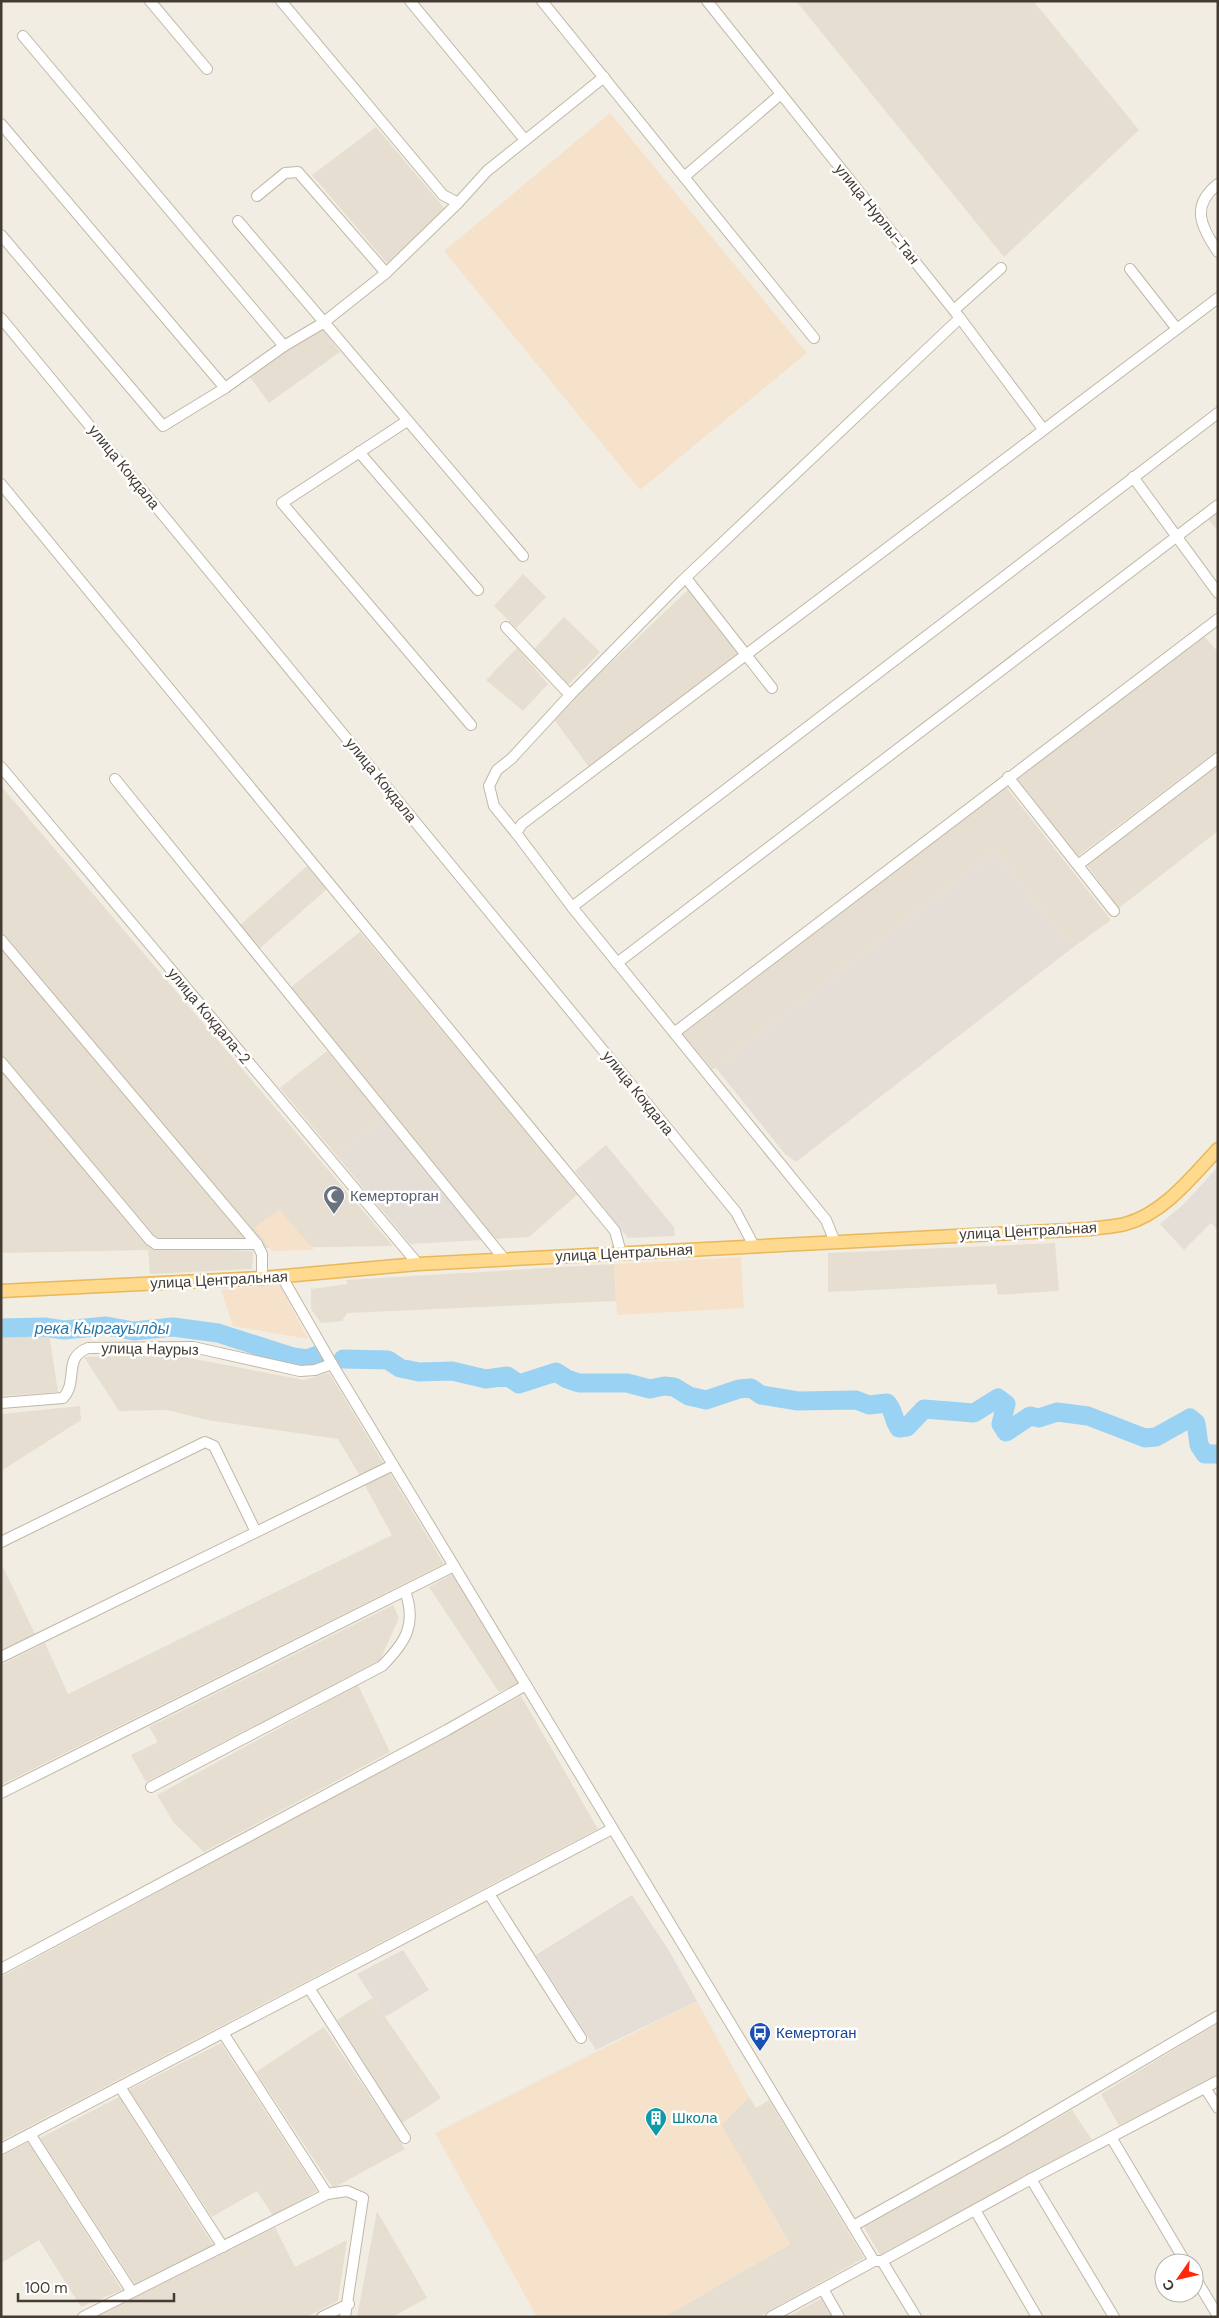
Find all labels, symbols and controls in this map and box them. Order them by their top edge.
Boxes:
street label: улица Нурлы-Тан [830,160,924,268]
street label: улица Кокдала [84,421,165,514]
street label: улица Кокдала [341,734,422,827]
street label: улица Кокдала-2 [163,964,255,1068]
street label: улица Кокдала [598,1047,679,1140]
mosque icon: Кемерторган [322,1184,346,1215]
place label: Кемерторган [350,1186,439,1206]
street label: улица Центральная [959,1217,1097,1245]
street label: улица Центральная [555,1239,693,1267]
street label: улица Центральная [150,1266,288,1294]
water label: река Кыргауылды [34,1318,169,1339]
street label: улица Наурыз [101,1338,199,1360]
bus stop icon: Кемертоган [748,2021,772,2052]
place label: Кемертоган [776,2023,857,2043]
building icon: Школа [644,2106,668,2137]
place label: Школа [672,2108,718,2128]
north arrow [1154,2253,1204,2303]
scale bar [18,2270,174,2302]
text: С [1158,2276,1179,2294]
text: 100 m [25,2278,68,2298]

